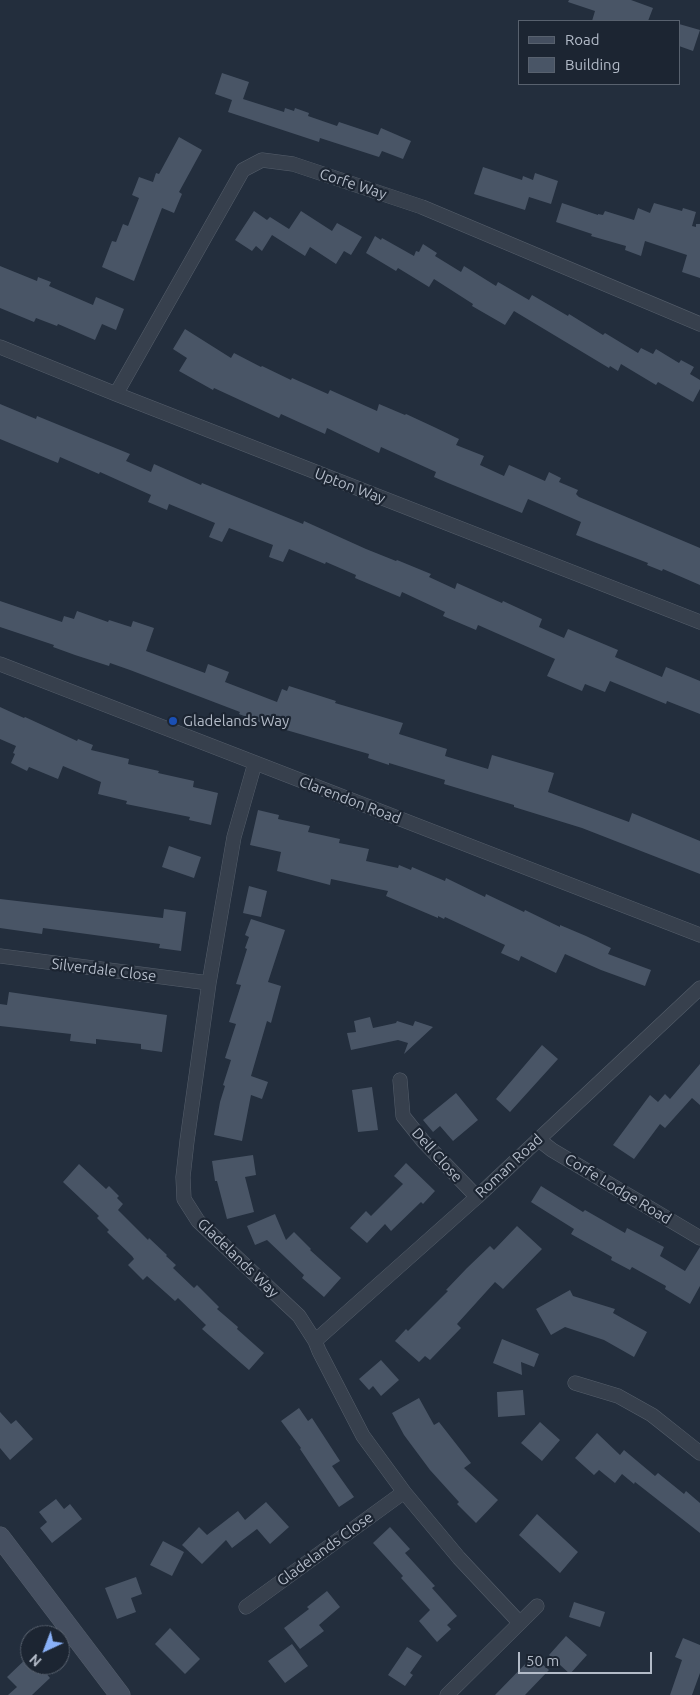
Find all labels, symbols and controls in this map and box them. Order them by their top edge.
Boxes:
legend [518,20,680,85]
text: Road [565,31,600,48]
text: Building [565,56,620,73]
street label: Corfe Way [317,165,389,203]
street label: Upton Way [312,464,388,508]
place label: Gladelands Way [183,712,289,730]
marker: Gladelands Way [167,715,179,727]
street label: Clarendon Road [297,772,403,828]
street label: Silverdale Close [51,955,157,985]
street label: Dell Close [408,1124,466,1186]
street label: Roman Road [472,1130,546,1202]
street label: Corfe Lodge Road [561,1150,675,1228]
street label: Gladelands Way [194,1215,282,1301]
street label: Gladelands Close [273,1508,377,1590]
north arrow [20,1625,70,1675]
scale bar [520,1642,654,1674]
text: N [26,1651,45,1670]
text: 50 m [526,1652,559,1669]

